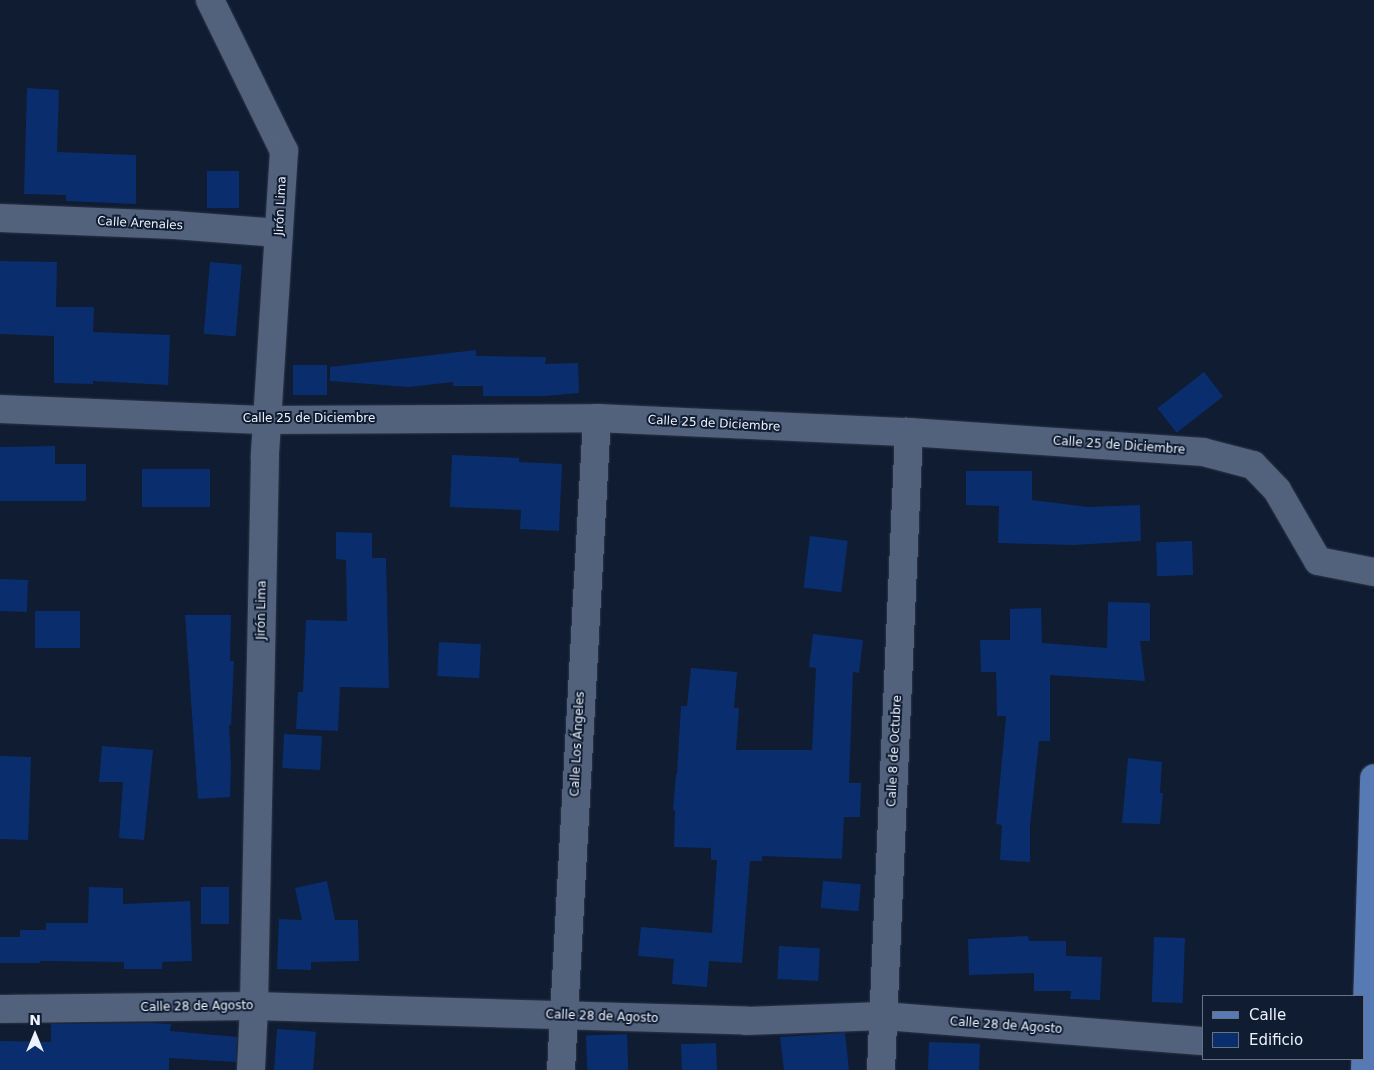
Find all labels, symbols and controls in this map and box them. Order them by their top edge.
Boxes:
street label: Jirón Lima [272,176,290,236]
street label: Calle Arenales [97,215,183,233]
street label: Calle 25 de Diciembre [243,412,375,426]
street label: Calle 25 de Diciembre [647,413,781,435]
street label: Calle 25 de Diciembre [1052,434,1186,458]
street label: Jirón Lima [254,580,270,640]
street label: Calle Los Ángeles [568,691,588,797]
street label: Calle 8 de Octubre [885,695,905,807]
legend [1202,995,1364,1060]
street label: Calle 28 de Agosto [140,999,254,1015]
text: Calle [1249,1006,1286,1024]
street label: Calle 28 de Agosto [545,1008,659,1026]
north arrow [10,1010,60,1060]
text: N [29,1012,41,1028]
street label: Calle 28 de Agosto [949,1015,1063,1037]
text: Edificio [1249,1031,1303,1049]

